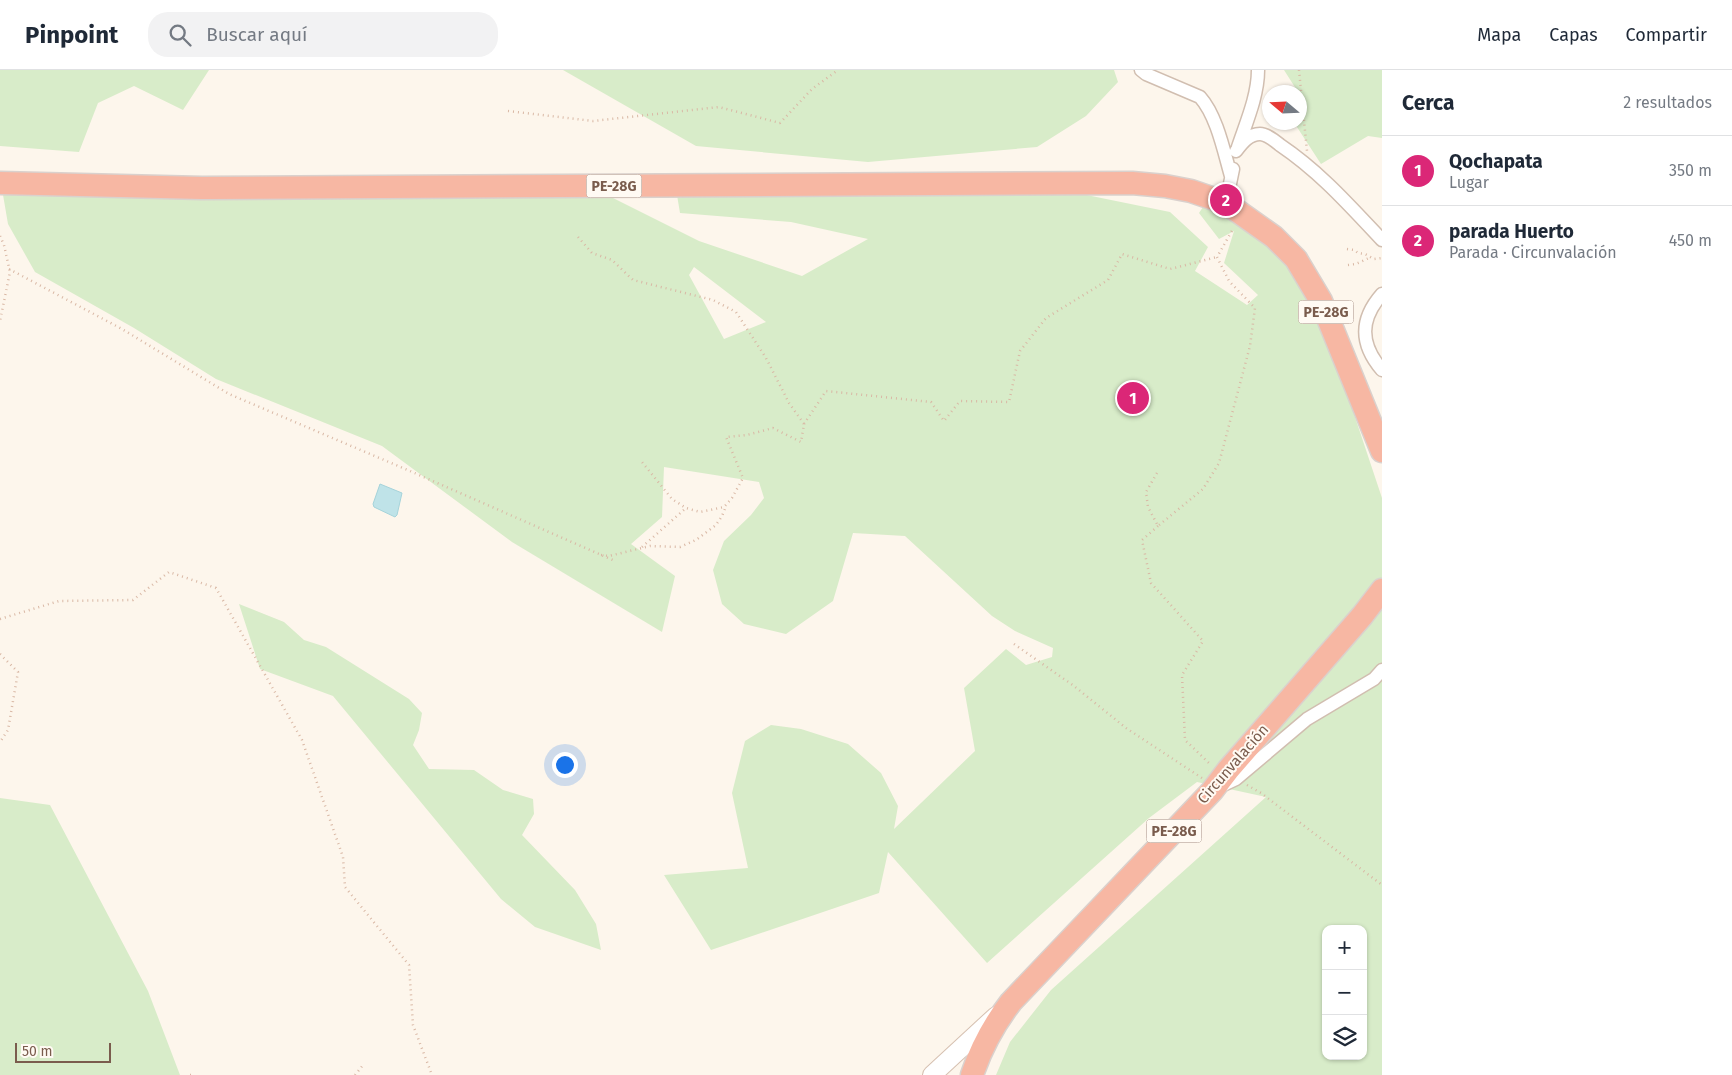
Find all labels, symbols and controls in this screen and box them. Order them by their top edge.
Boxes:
search box [148,12,498,57]
text: Pinpoint [25,21,118,49]
icon: search [166,21,194,49]
text: Buscar aquí [206,23,307,46]
text: Mapa [1477,24,1521,46]
text: Capas [1549,24,1598,46]
text: Compartir [1626,24,1707,46]
north arrow [1262,85,1307,130]
text: Cerca [1402,90,1454,116]
text: 2 resultados [1623,93,1712,112]
text: Qochapata [1449,150,1543,173]
text: 1 [1414,161,1422,180]
text: 350 m [1669,161,1712,180]
text: Lugar [1449,173,1489,192]
road number: PE-28G [586,174,642,198]
pin: 2 [1210,181,1242,219]
text: parada Huerto [1449,220,1574,243]
text: 2 [1414,231,1422,250]
text: 450 m [1669,231,1712,250]
text: Parada · Circunvalación [1449,243,1617,262]
road number: PE-28G [1298,300,1354,323]
pin: 1 [1117,379,1149,417]
street label: Circunvalación [1194,721,1272,807]
your location [552,752,578,778]
road number: PE-28G [1146,819,1202,842]
map controls [1322,925,1367,1060]
button: + [1322,925,1367,970]
button: − [1322,970,1367,1015]
button: layers [1322,1015,1367,1060]
scale bar [15,1040,111,1063]
text: 50 m [22,1043,53,1060]

